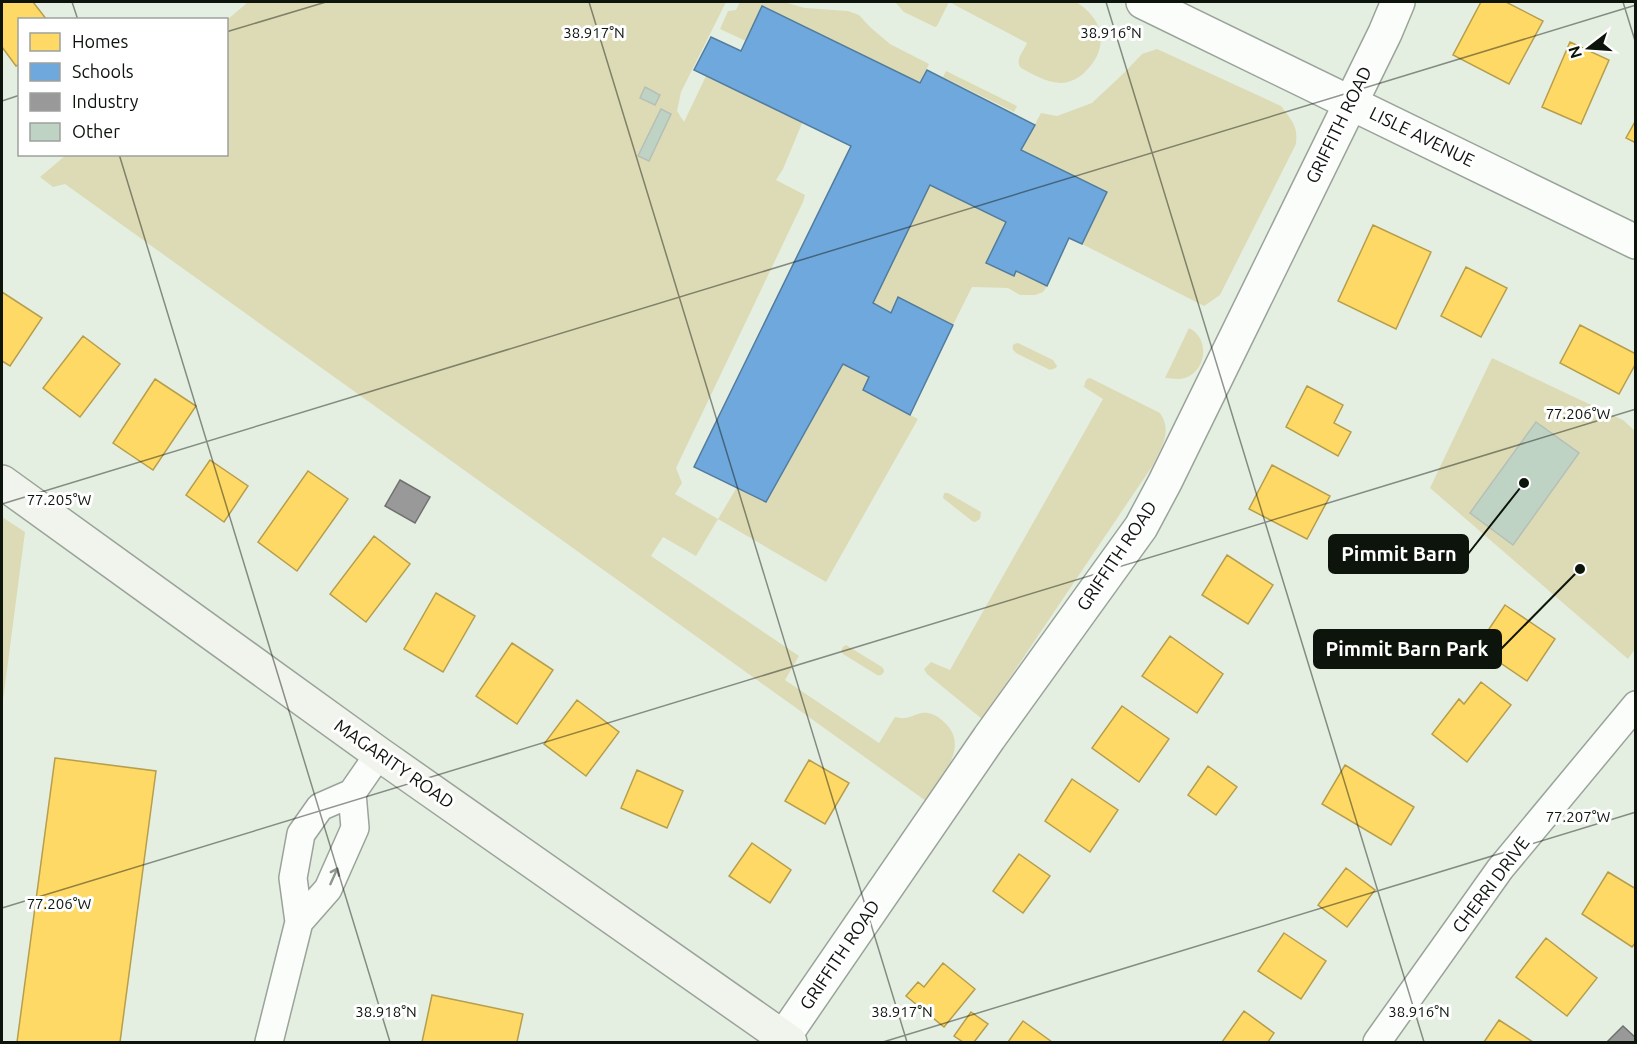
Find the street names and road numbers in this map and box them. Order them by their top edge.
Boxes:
street label: GRIFFITH ROAD [1301,63,1375,186]
street label: LISLE AVENUE [1367,102,1478,170]
street label: GRIFFITH ROAD [1072,497,1160,614]
street label: MAGARITY ROAD [331,715,458,812]
street label: CHERRI DRIVE [1448,832,1533,936]
street label: GRIFFITH ROAD [795,896,883,1013]

